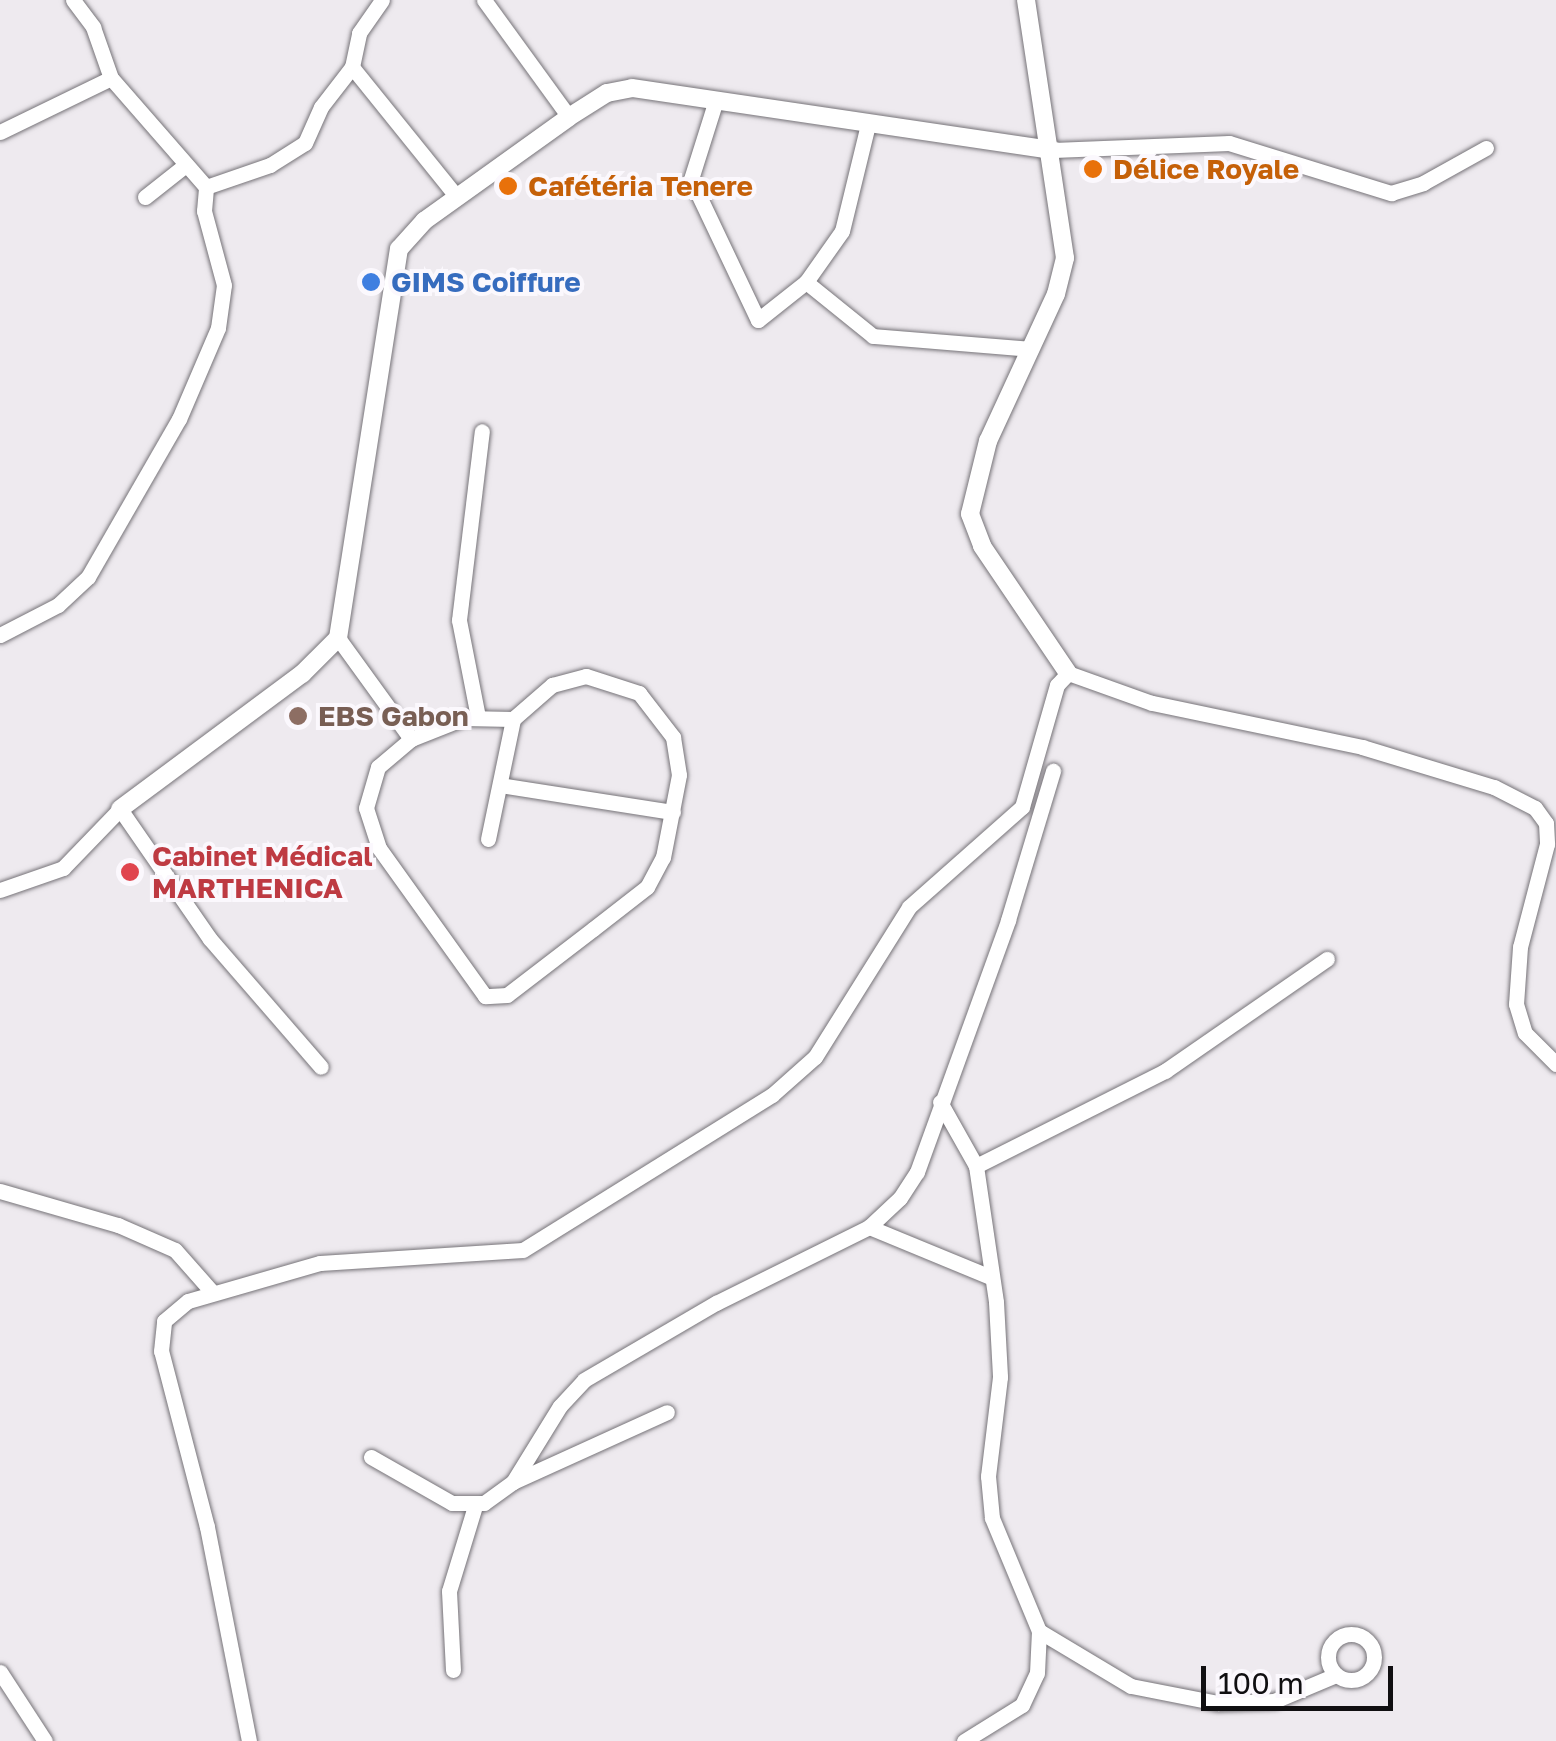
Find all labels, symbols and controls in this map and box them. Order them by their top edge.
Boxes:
place label: Délice Royale [1113,152,1299,186]
marker: Délice Royale [1082,158,1104,180]
place label: Cafétéria Tenere [528,169,753,203]
marker: Cafétéria Tenere [497,175,519,197]
place label: GIMS Coiffure [391,265,581,299]
marker: GIMS Coiffure [360,271,382,293]
place label: EBS Gabon [318,699,469,733]
marker: EBS Gabon [287,705,309,727]
place label: Cabinet Médical MARTHENICA [152,839,373,905]
marker: Cabinet Médical MARTHENICA [117,859,143,885]
scale bar [1206,1646,1398,1708]
text: 100 m [1218,1665,1304,1701]

